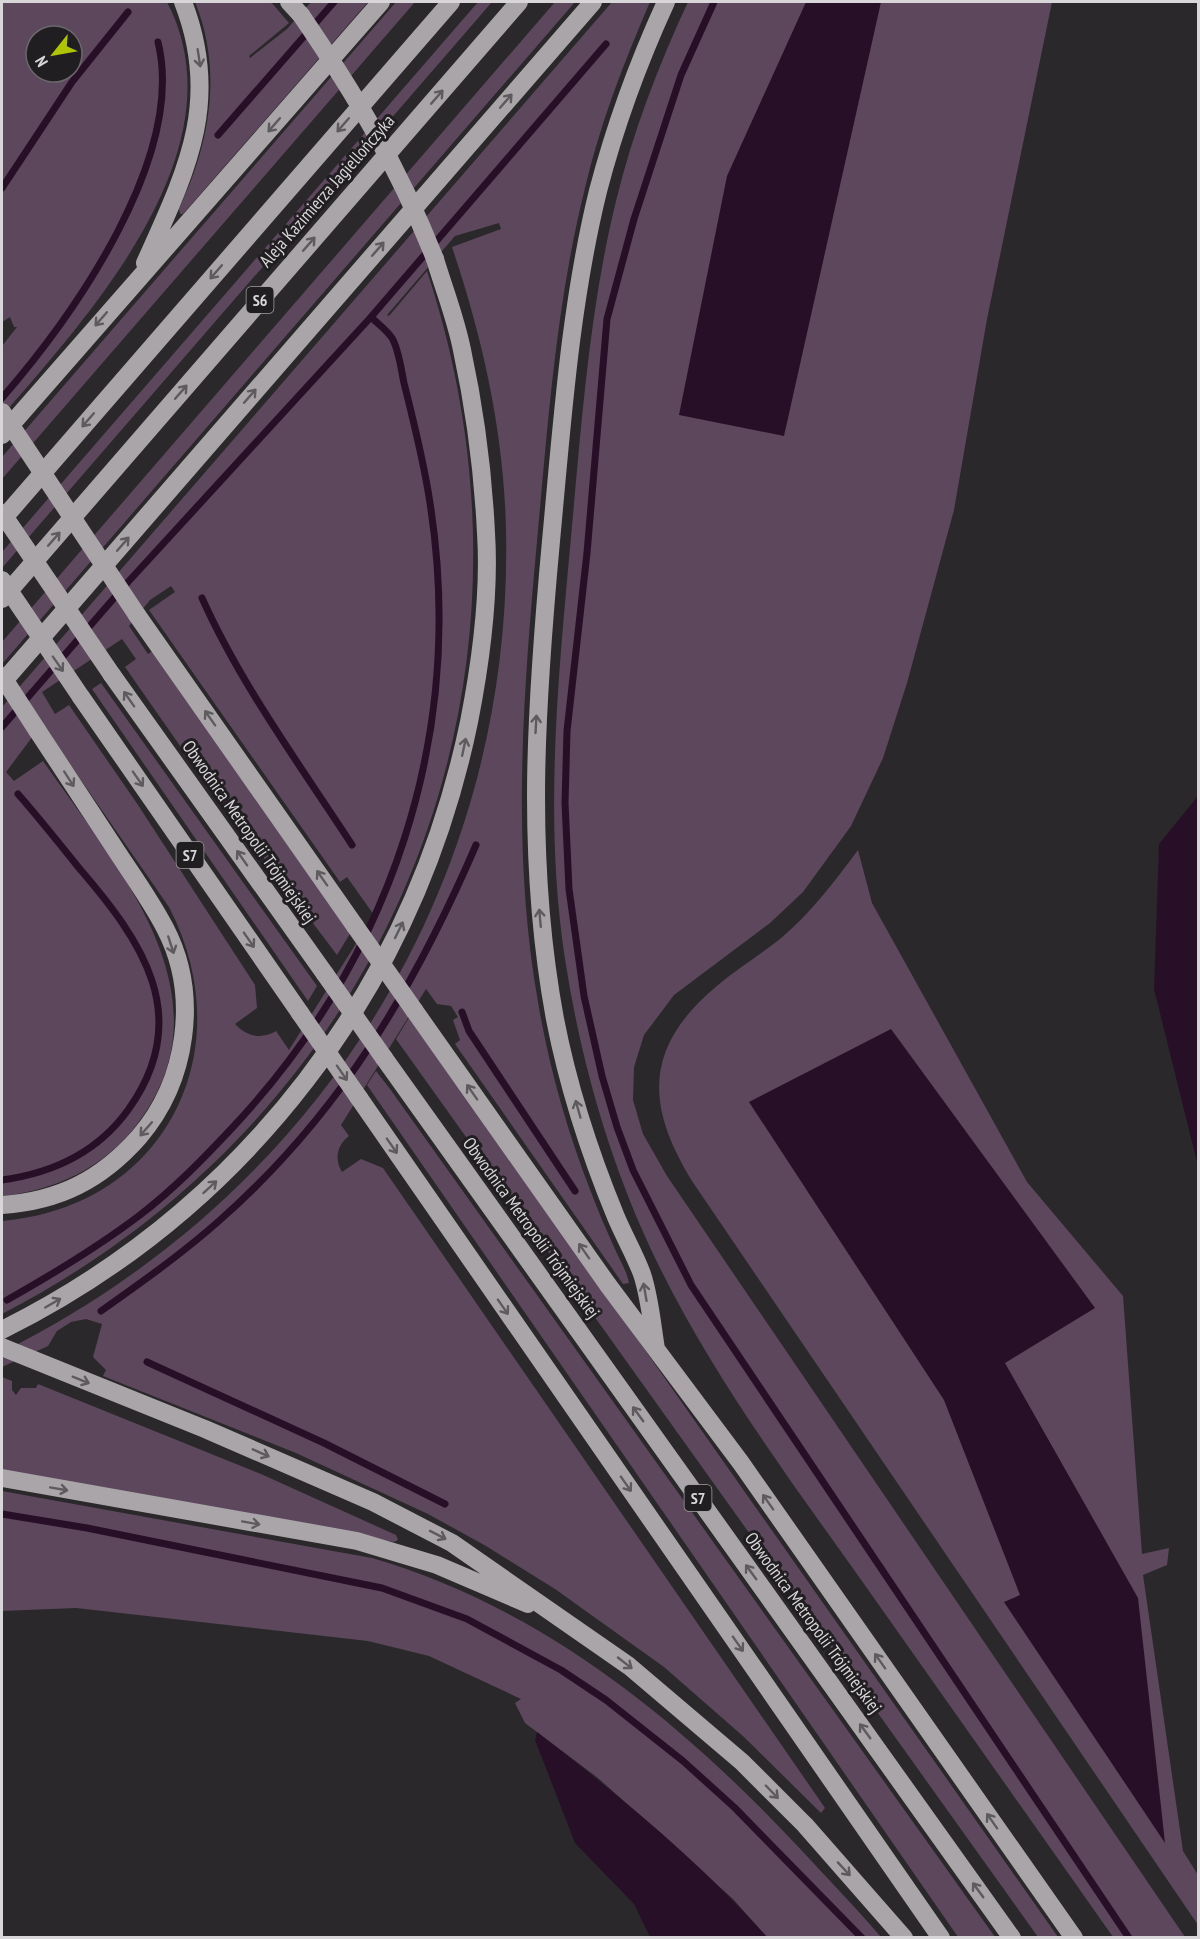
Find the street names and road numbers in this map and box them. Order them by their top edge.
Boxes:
street label: Aleja Kazimierza Jagiellończyka [254,110,399,272]
road number: S6 [246,287,274,313]
street label: Obwodnica Metropolii Trójmiejskiej [177,736,322,928]
road number: S7 [176,842,204,868]
street label: Obwodnica Metropolii Trójmiejskiej [458,1133,605,1323]
road number: S7 [684,1485,712,1511]
street label: Obwodnica Metropolii Trójmiejskiej [740,1528,887,1718]

